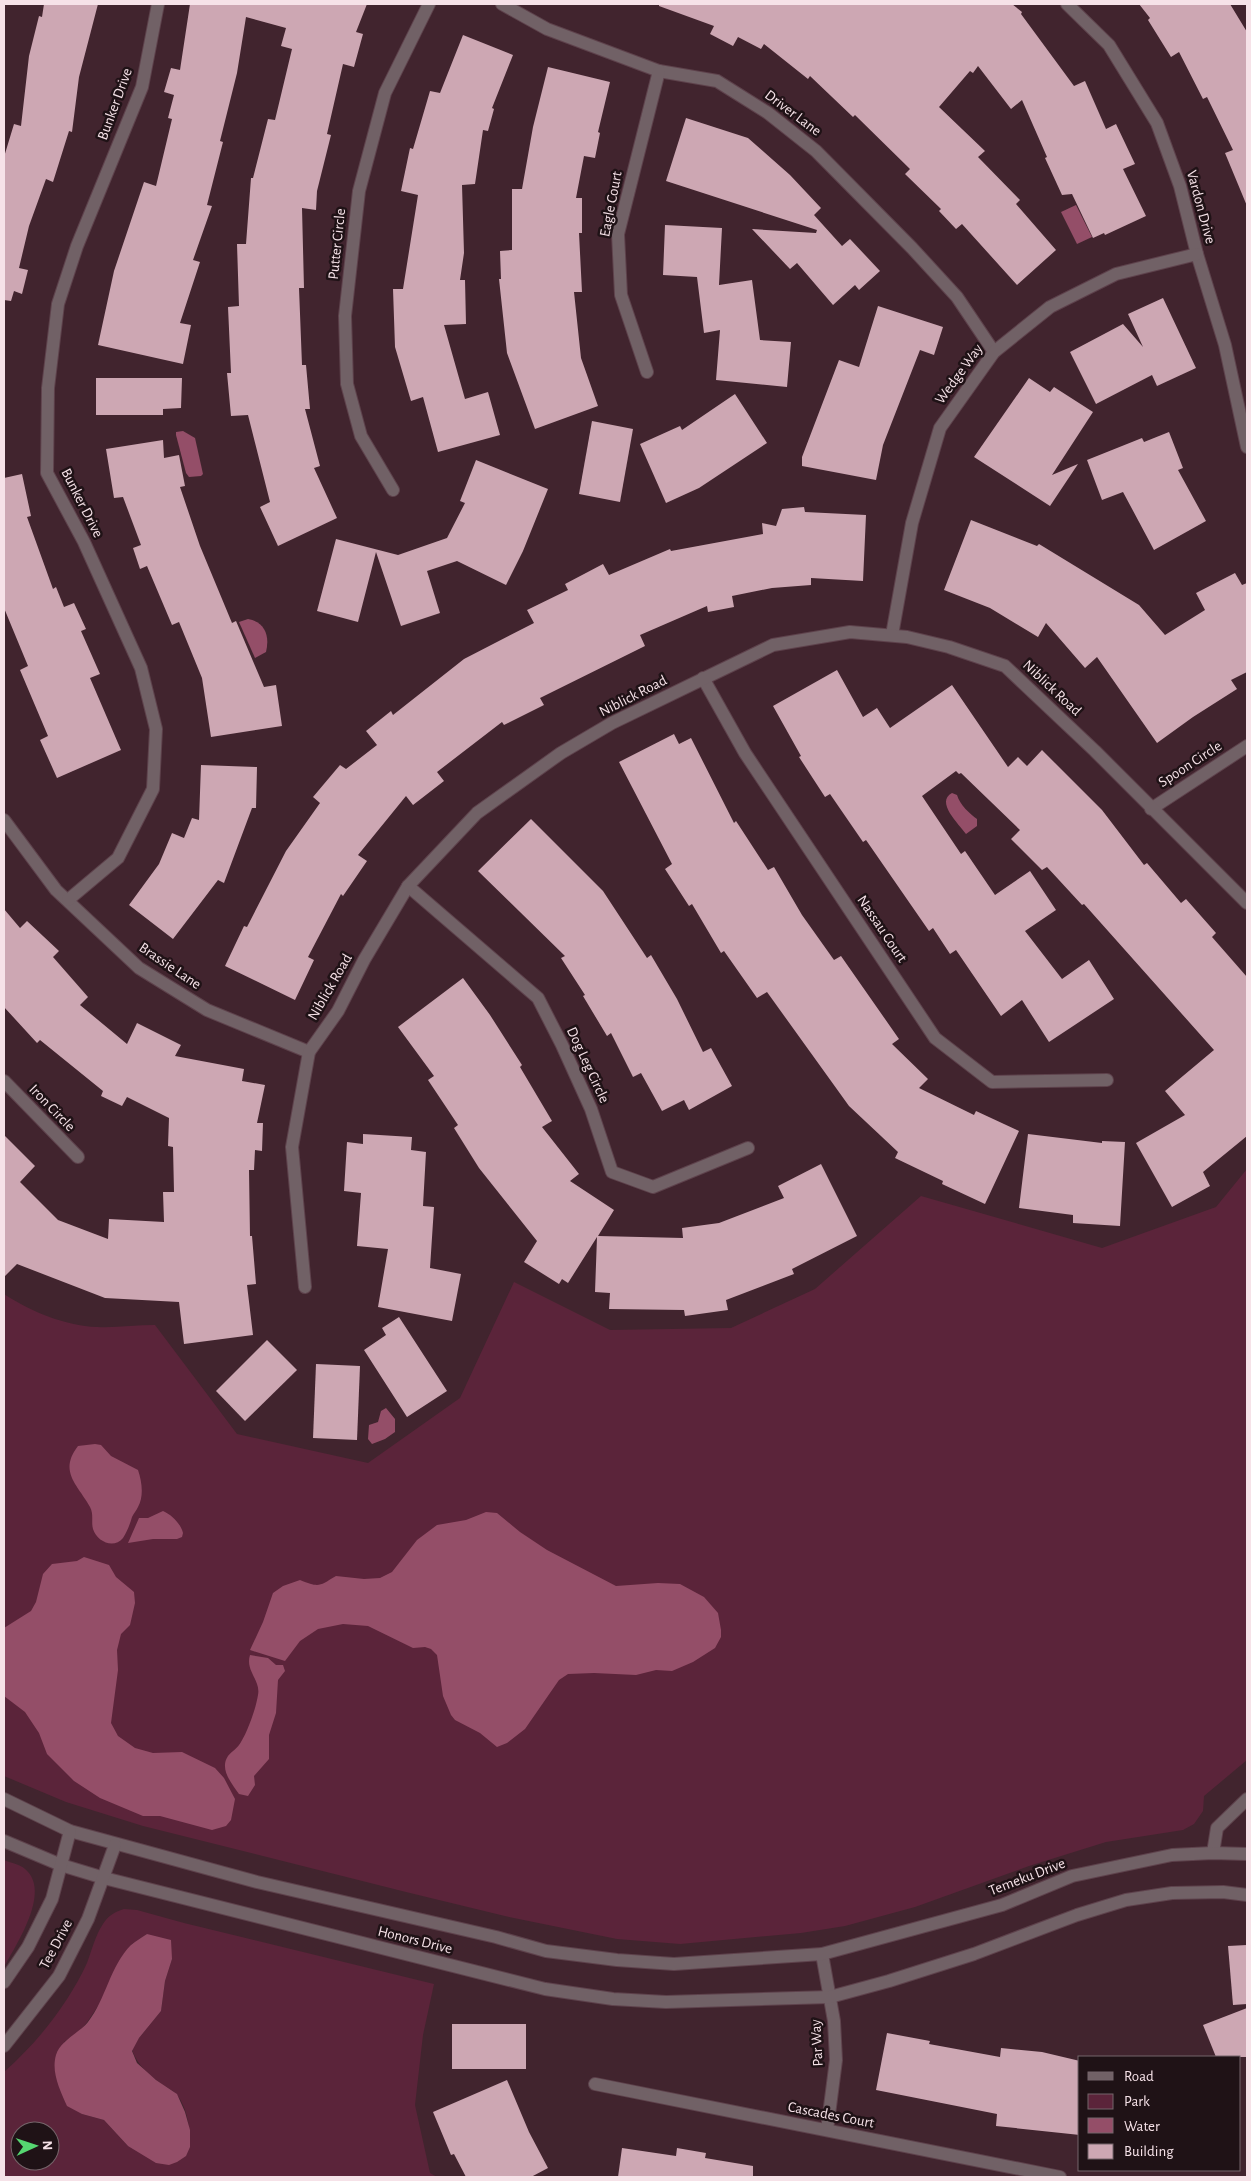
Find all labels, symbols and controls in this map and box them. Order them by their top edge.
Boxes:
street label: Bunker Drive [95,66,135,142]
street label: Driver Lane [762,87,824,139]
street label: Vardon Drive [1184,169,1218,246]
street label: Eagle Court [597,170,625,238]
street label: Putter Circle [326,208,348,280]
street label: Wedge Way [932,341,986,407]
street label: Bunker Drive [58,466,106,540]
street label: Niblick Road [1020,657,1084,719]
street label: Niblick Road [597,672,670,719]
street label: Spoon Circle [1156,738,1224,790]
street label: Nassau Court [854,893,910,965]
street label: Brassie Lane [136,940,204,992]
street label: Niblick Road [305,951,355,1023]
street label: Dog Leg Circle [564,1025,612,1105]
street label: Iron Circle [26,1082,78,1134]
street label: Temeku Drive [987,1856,1067,1898]
street label: Tee Drive [37,1917,75,1971]
street label: Honors Drive [376,1924,454,1957]
street label: Par Way [808,2018,826,2067]
legend [1078,2056,1241,2171]
text: Road [1124,2069,1154,2084]
text: Park [1124,2094,1150,2109]
street label: Cascades Court [787,2099,876,2131]
text: Water [1124,2119,1160,2134]
north arrow [10,2121,60,2171]
text: N [40,2140,54,2151]
text: Building [1124,2144,1174,2159]

